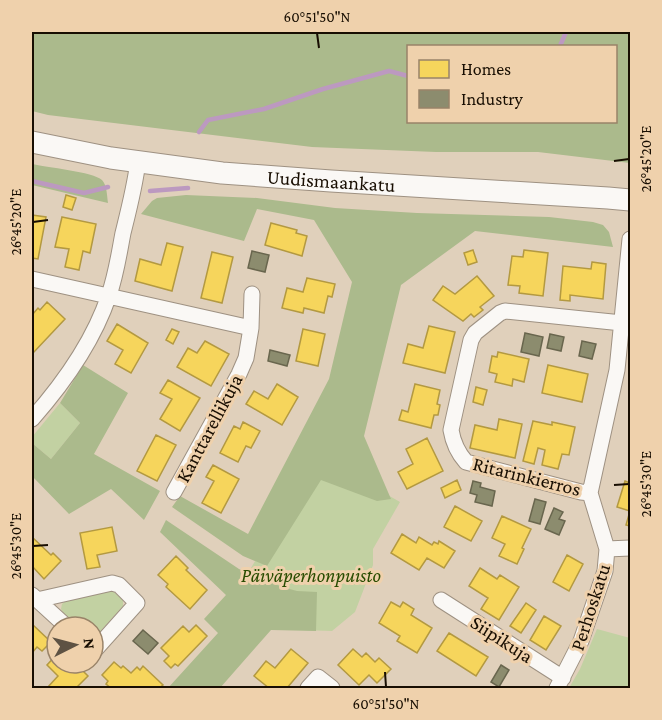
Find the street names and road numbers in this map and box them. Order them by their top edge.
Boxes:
street label: Uudismaankatu [266,165,396,196]
street label: Kanttarellikuja [171,370,248,486]
street label: Ritarinkierros [471,452,583,500]
street label: Perhoskatu [566,560,614,653]
street label: Siipikuja [466,611,537,668]

